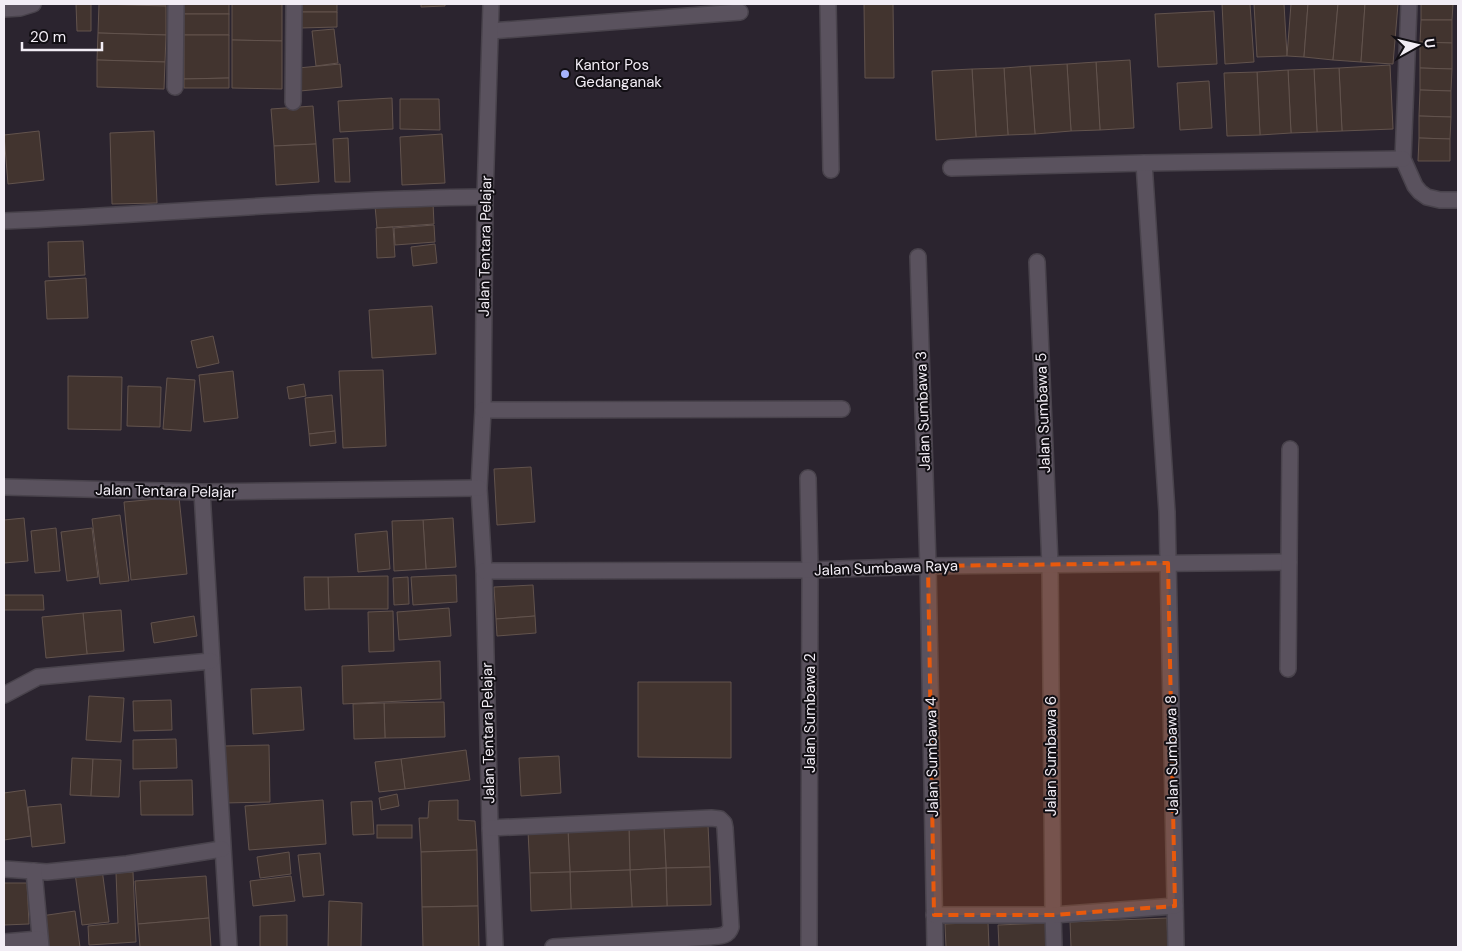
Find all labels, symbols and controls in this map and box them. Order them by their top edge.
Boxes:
scale bar [22,20,102,52]
north arrow [1392,20,1442,70]
text: 20 m [30,27,66,47]
text: U [1420,37,1439,49]
place label: Kantor Pos Gedanganak [575,55,662,92]
marker: Kantor Pos Gedanganak [559,68,571,80]
street label: Jalan Tentara Pelajar [474,175,496,317]
street label: Jalan Sumbawa 3 [911,351,935,471]
street label: Jalan Sumbawa 5 [1031,353,1055,473]
street label: Jalan Tentara Pelajar [95,480,237,502]
street label: Jalan Sumbawa Raya [814,555,958,581]
street label: Jalan Sumbawa 2 [800,653,820,773]
street label: Jalan Tentara Pelajar [477,662,499,804]
street label: Jalan Sumbawa 8 [1161,695,1183,815]
street label: Jalan Sumbawa 6 [1041,696,1061,816]
street label: Jalan Sumbawa 4 [921,697,943,817]

